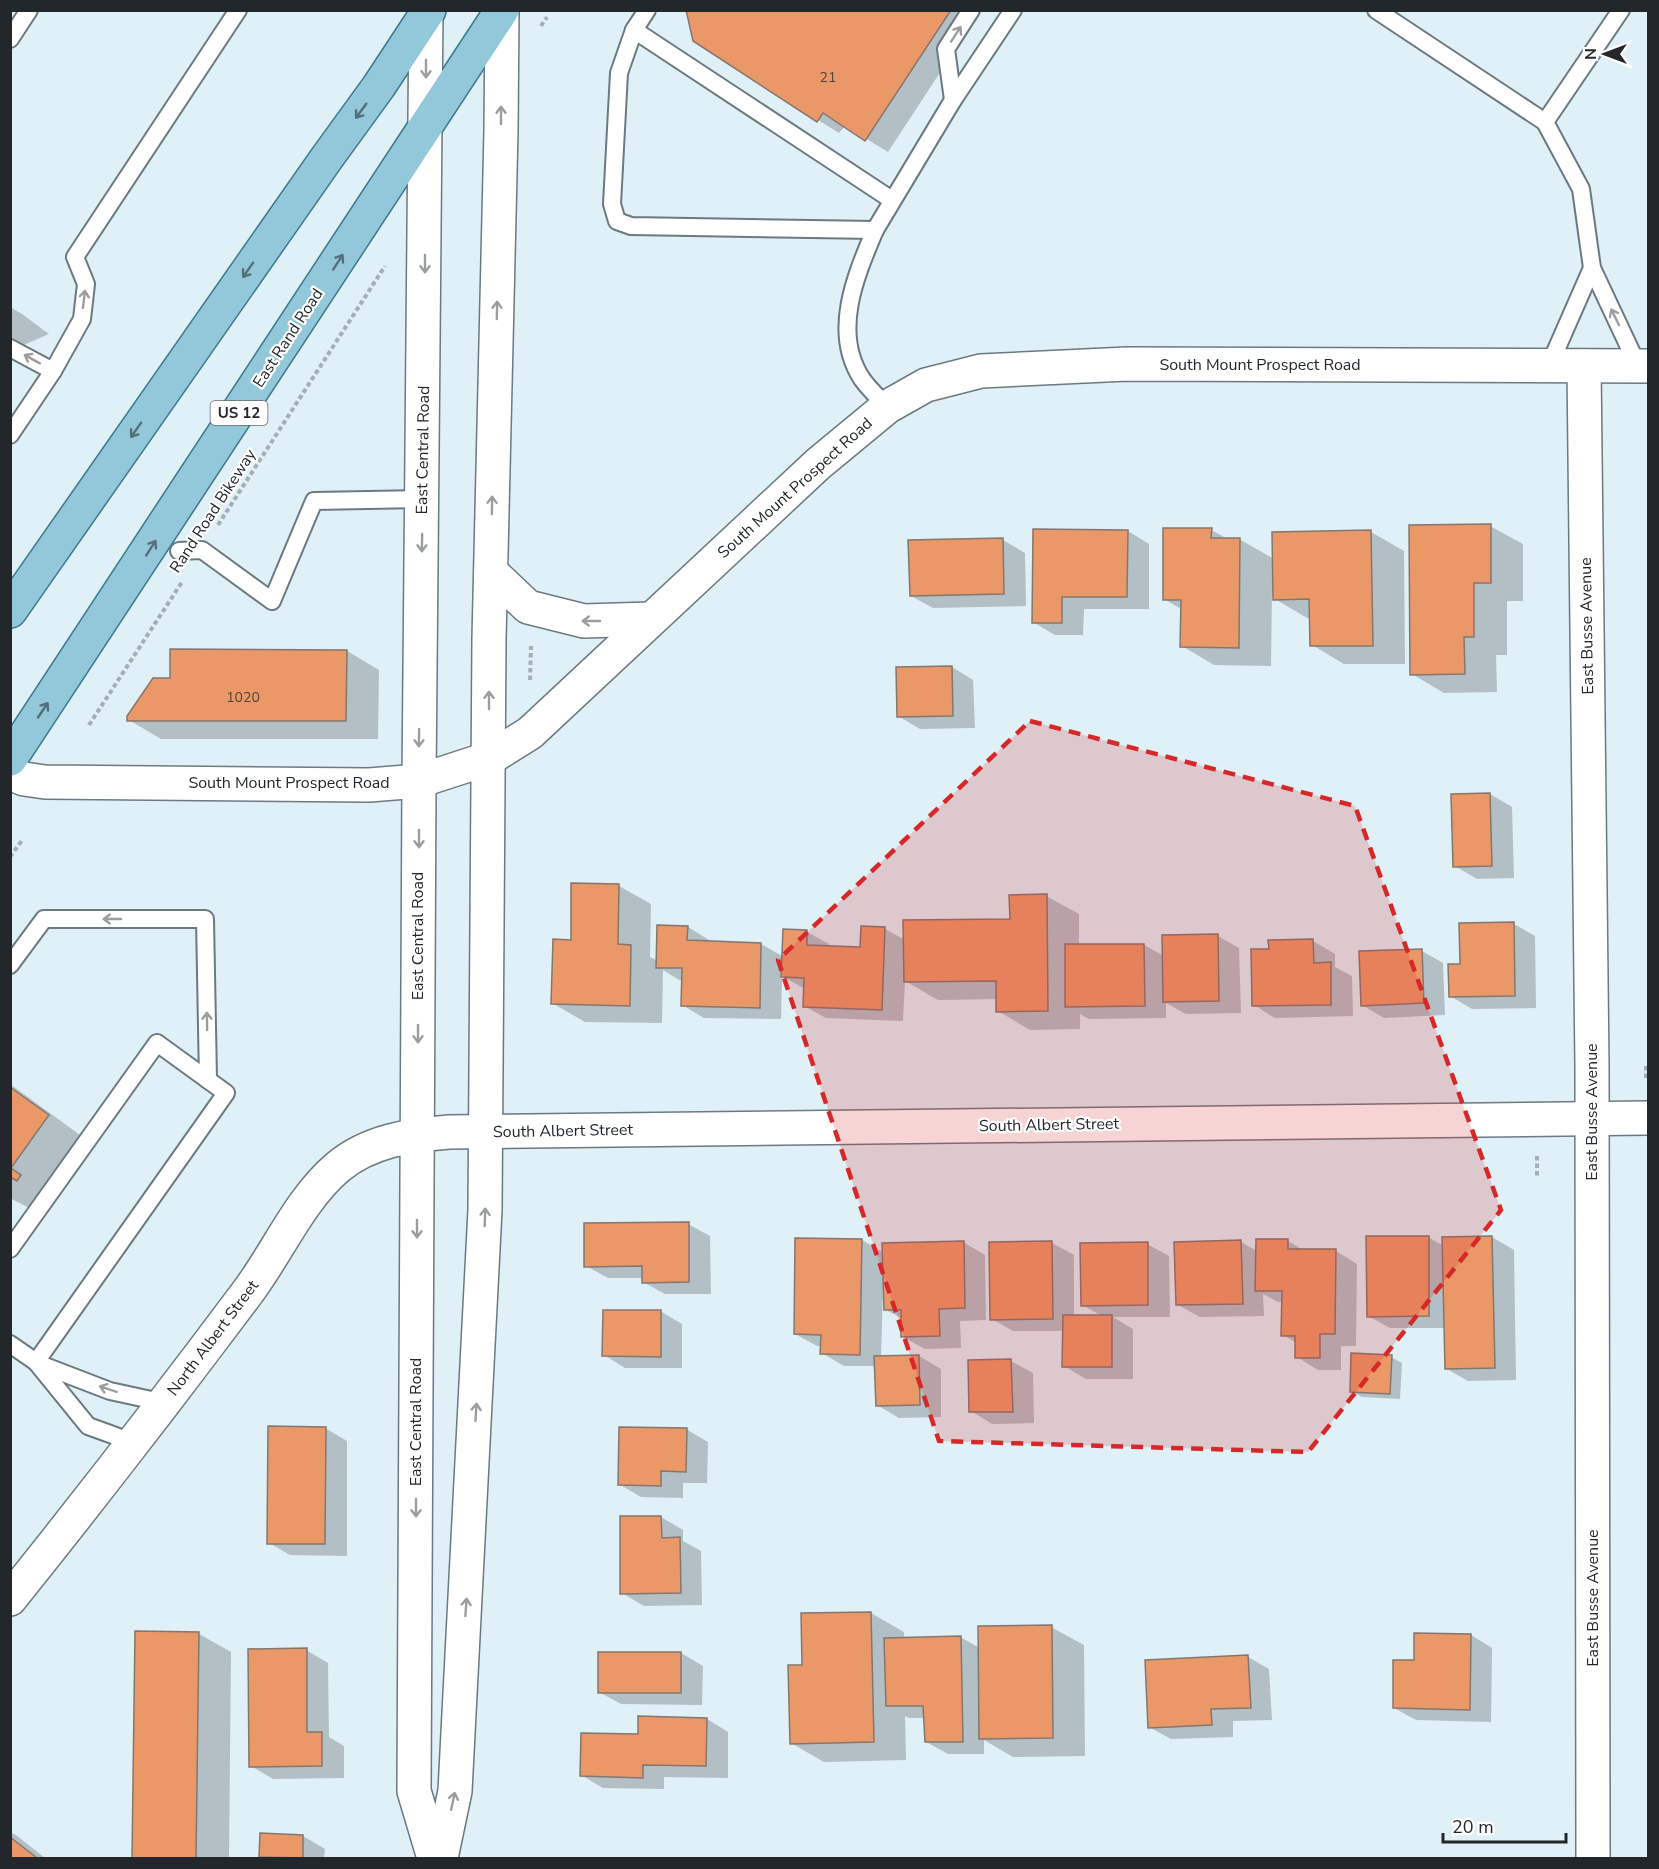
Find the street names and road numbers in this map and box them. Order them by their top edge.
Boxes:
street label: East Rand Road [248,284,328,392]
street label: South Mount Prospect Road [1159,354,1361,376]
street label: East Central Road [411,386,435,514]
road number: US 12 [210,401,268,425]
street label: South Mount Prospect Road [713,412,877,564]
street label: Rand Road Bikeway [165,444,262,577]
street label: East Busse Avenue [1575,557,1599,695]
street label: South Mount Prospect Road [188,772,390,794]
street label: East Central Road [407,872,429,1000]
street label: East Busse Avenue [1581,1043,1603,1181]
street label: South Albert Street [979,1113,1120,1137]
street label: South Albert Street [493,1119,634,1143]
street label: North Albert Street [162,1275,264,1400]
street label: East Central Road [405,1358,427,1486]
street label: East Busse Avenue [1582,1529,1604,1667]

